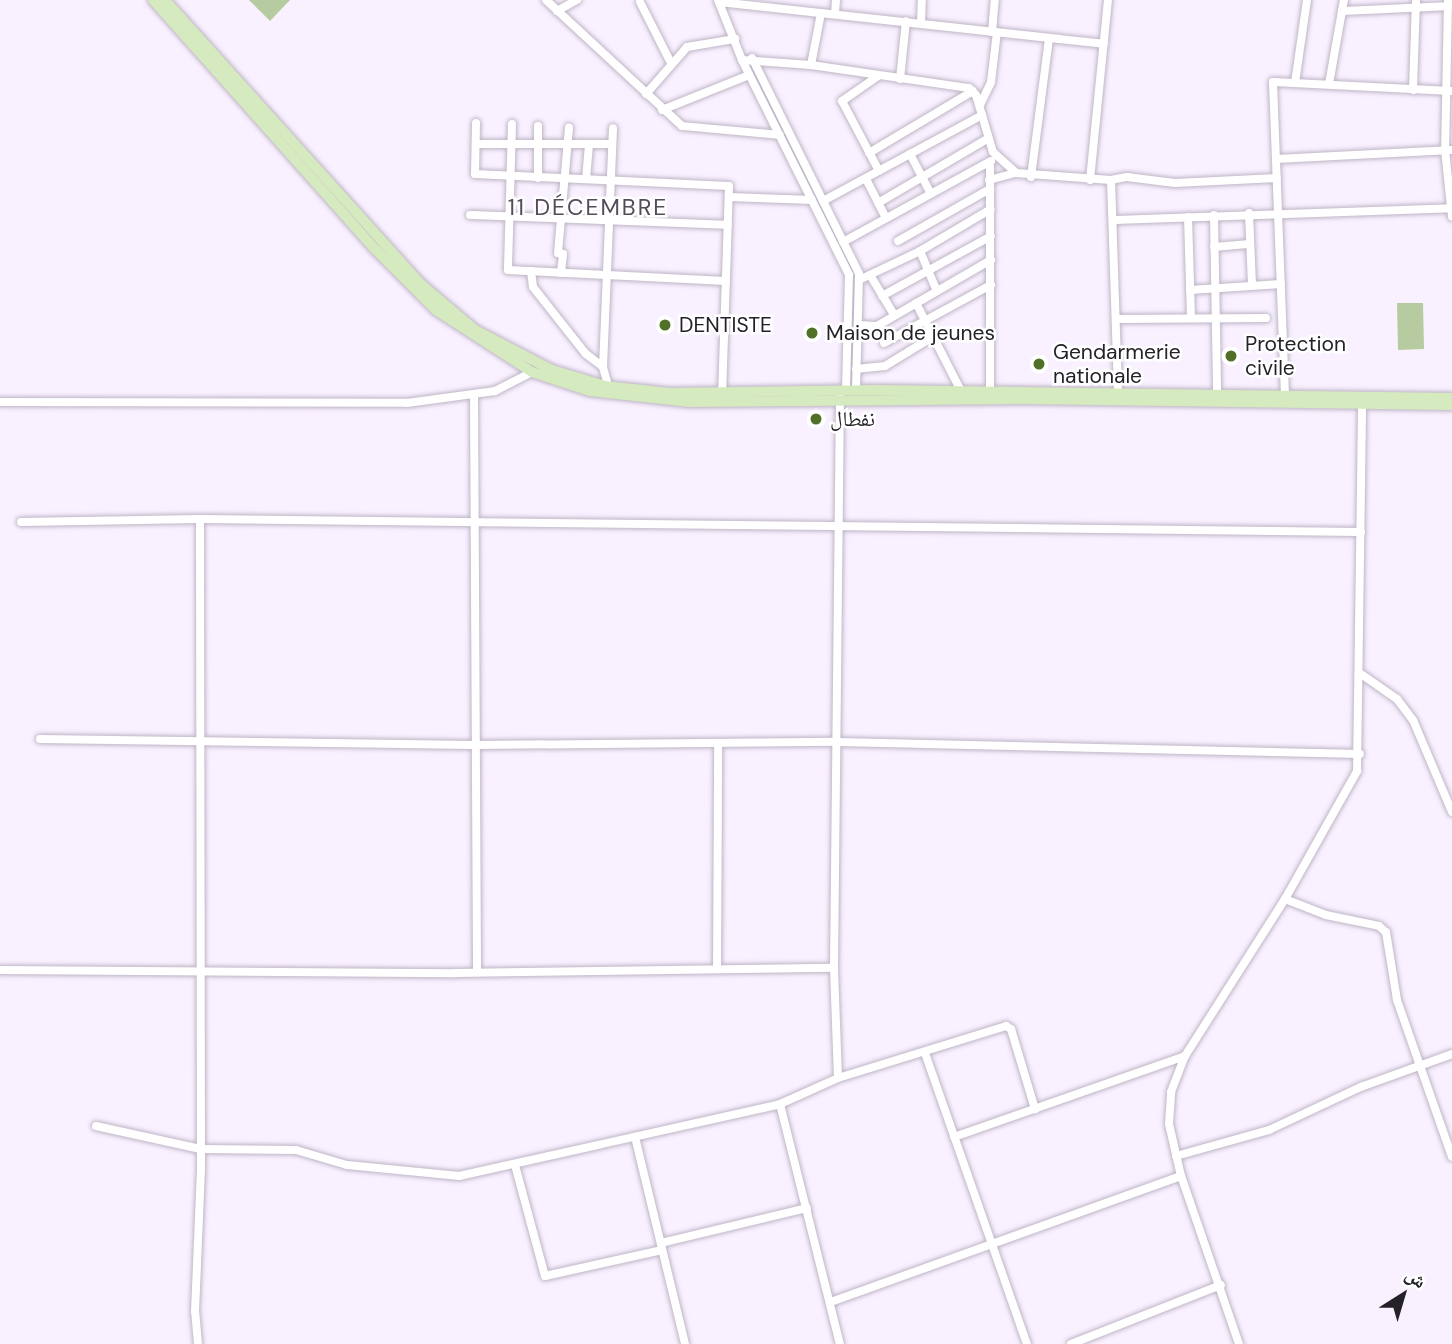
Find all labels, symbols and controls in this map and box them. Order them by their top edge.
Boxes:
district label: 11 DÉCEMBRE [509,193,667,221]
place label: DENTISTE [679,312,772,338]
marker: DENTISTE [657,317,673,333]
place label: Maison de jeunes [826,320,995,346]
marker: Maison de jeunes [804,325,820,341]
place label: Protection civile [1245,331,1346,381]
place label: Gendarmerie nationale [1053,339,1181,389]
marker: Protection civile [1223,348,1239,364]
marker: Gendarmerie nationale [1031,356,1047,372]
place label: نفطال [830,406,875,432]
marker: نفطال [808,411,824,427]
north arrow [1368,1260,1438,1330]
text: ش [1400,1262,1432,1294]

